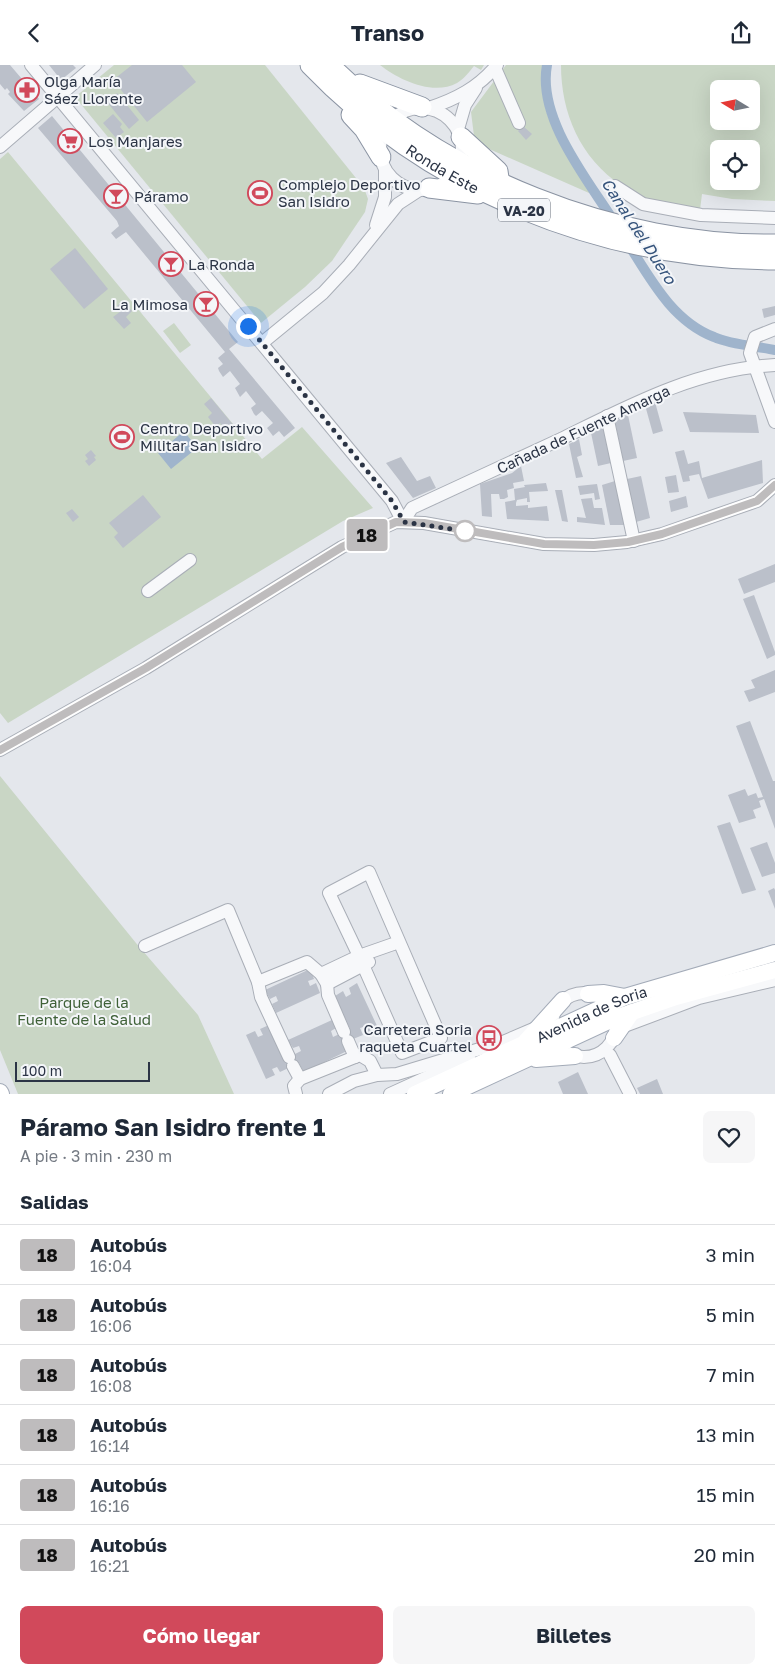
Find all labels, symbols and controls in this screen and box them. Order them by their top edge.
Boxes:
icon: back [20,19,48,47]
text: Transo [351,19,424,46]
icon: share [727,19,755,47]
place label: Olga María Sáez Llorente [44,72,143,107]
pharmacy icon: Olga María Sáez Llorente [14,77,40,103]
north arrow [710,80,760,130]
map controls [710,80,760,190]
supermarket icon: Los Manjares [57,128,83,154]
place label: Los Manjares [88,132,183,150]
street label: Ronda Este [403,140,482,197]
button: locate [710,140,760,190]
water label: Canal del Duero [597,174,681,289]
place label: Complejo Deportivo San Isidro [278,175,421,210]
sports icon: Complejo Deportivo San Isidro [247,180,273,206]
bar icon: Páramo [103,183,129,209]
place label: Páramo [134,187,189,205]
road number: VA-20 [498,199,550,221]
bar icon: La Ronda [158,251,184,277]
place label: La Ronda [188,255,255,273]
bar icon: La Mimosa [193,291,219,317]
place label: La Mimosa [111,295,188,313]
your location [236,314,261,339]
street label: Cañada de Fuente Amarga [494,381,672,477]
place label: Centro Deportivo Militar San Isidro [140,419,263,454]
sports icon: Centro Deportivo Militar San Isidro [109,424,135,450]
line badge: 18 [344,519,390,551]
unlabelled marker [454,520,476,542]
text: 18 [357,524,377,546]
street label: Avenida de Soria [533,982,649,1046]
park label: Parque de la Fuente de la Salud [17,993,151,1028]
place label: Carretera Soria raqueta Cuartel [359,1020,472,1055]
bus stop icon: Carretera Soria raqueta Cuartel [476,1025,502,1051]
scale bar [15,1059,150,1082]
text: 100 m [22,1062,62,1079]
button: heart [703,1111,755,1163]
text: Páramo San Isidro frente 1 [20,1112,325,1141]
text: A pie · 3 min · 230 m [20,1146,172,1166]
text: Salidas [20,1190,89,1213]
text: Autobús [90,1233,167,1256]
text: 3 min [706,1243,755,1266]
text: 18 [37,1244,58,1266]
text: 16:04 [90,1256,132,1276]
text: Autobús [90,1293,167,1316]
text: 5 min [706,1303,755,1326]
text: 18 [37,1304,58,1326]
text: 16:06 [90,1316,132,1336]
text: Autobús [90,1353,167,1376]
text: 7 min [707,1363,755,1386]
text: 18 [37,1364,58,1386]
text: 16:08 [90,1376,132,1396]
text: Autobús [90,1413,167,1436]
text: 13 min [696,1423,755,1446]
text: 18 [37,1424,58,1446]
text: 16:14 [90,1436,130,1456]
text: Autobús [90,1473,167,1496]
text: 15 min [696,1483,755,1506]
text: 18 [37,1484,58,1506]
text: 16:16 [90,1496,130,1516]
text: Autobús [90,1533,167,1556]
text: 20 min [694,1543,755,1566]
text: 18 [37,1544,58,1566]
text: 16:21 [90,1556,129,1576]
button: Cómo llegar [20,1606,383,1664]
button: Billetes [393,1606,755,1664]

